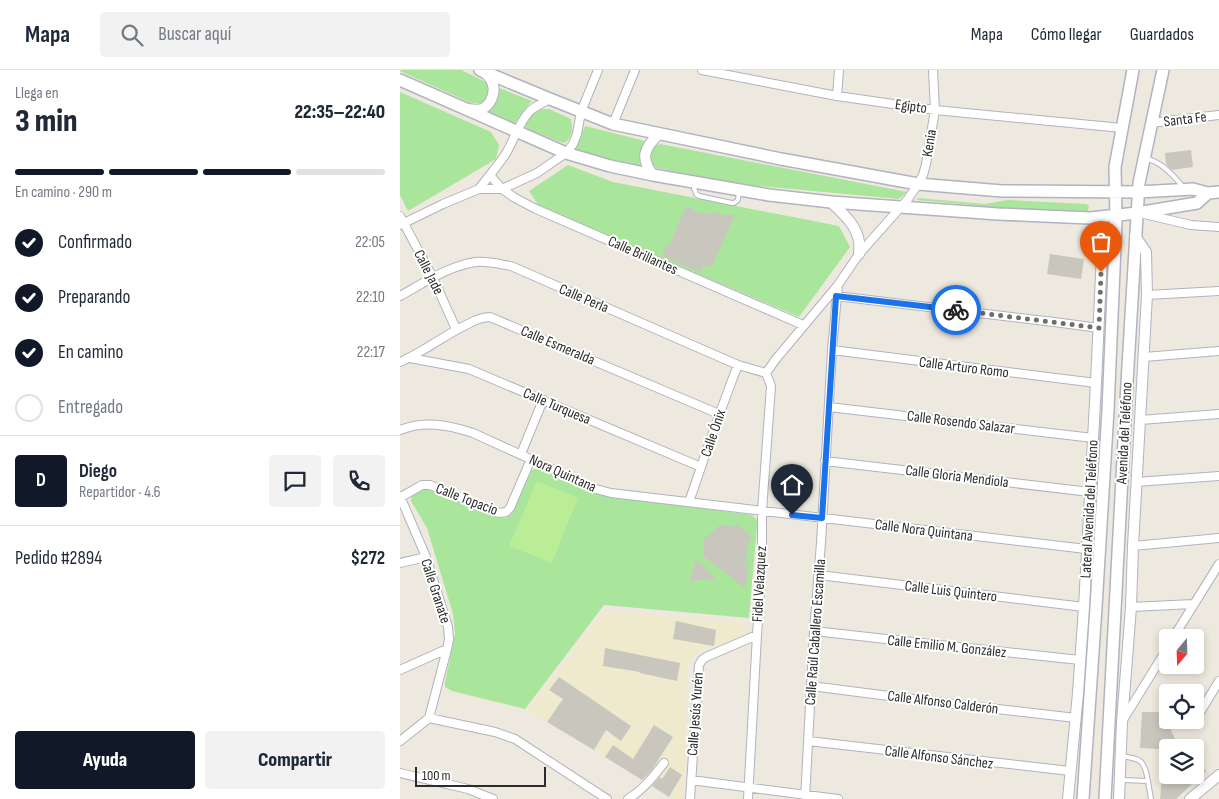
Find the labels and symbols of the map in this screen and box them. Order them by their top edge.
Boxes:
street label: Egipto [894,95,928,118]
street label: Santa Fe [1163,107,1208,132]
street label: Kenia [918,128,941,158]
pin [1080,221,1122,272]
street label: Calle Brillantes [605,232,681,279]
street label: Calle Jade [409,247,448,298]
street label: Calle Perla [556,280,612,317]
courier [931,285,981,335]
street label: Calle Esmeralda [518,321,598,370]
street label: Calle Arturo Romo [918,353,1010,382]
street label: Avenida del Teléfono [1112,382,1137,485]
street label: Calle Turquesa [520,384,594,429]
street label: Calle Rosendo Salazar [906,406,1017,439]
street label: Calle Ónix [697,407,731,459]
street label: Lateral Avenida del Teléfono [1076,439,1103,579]
street label: Nora Quintana [526,450,600,497]
street label: Calle Gloria Mendiola [904,461,1010,492]
pin [771,464,813,515]
street label: Calle Topacio [433,479,501,520]
street label: Calle Nora Quintana [874,515,974,546]
street label: Fidel Velazquez [748,545,771,623]
street label: Calle Granate [416,556,455,626]
street label: Calle Raúl Caballero Escamilla [801,558,830,706]
street label: Calle Luis Quintero [904,576,998,607]
north arrow [1159,629,1204,674]
street label: Calle Emilio M. González [887,631,1008,662]
street label: Calle Jesús Yurén [683,672,708,756]
street label: Calle Alfonso Calderón [886,686,999,719]
street label: Calle Alfonso Sánchez [884,741,995,774]
scale bar [415,764,546,787]

